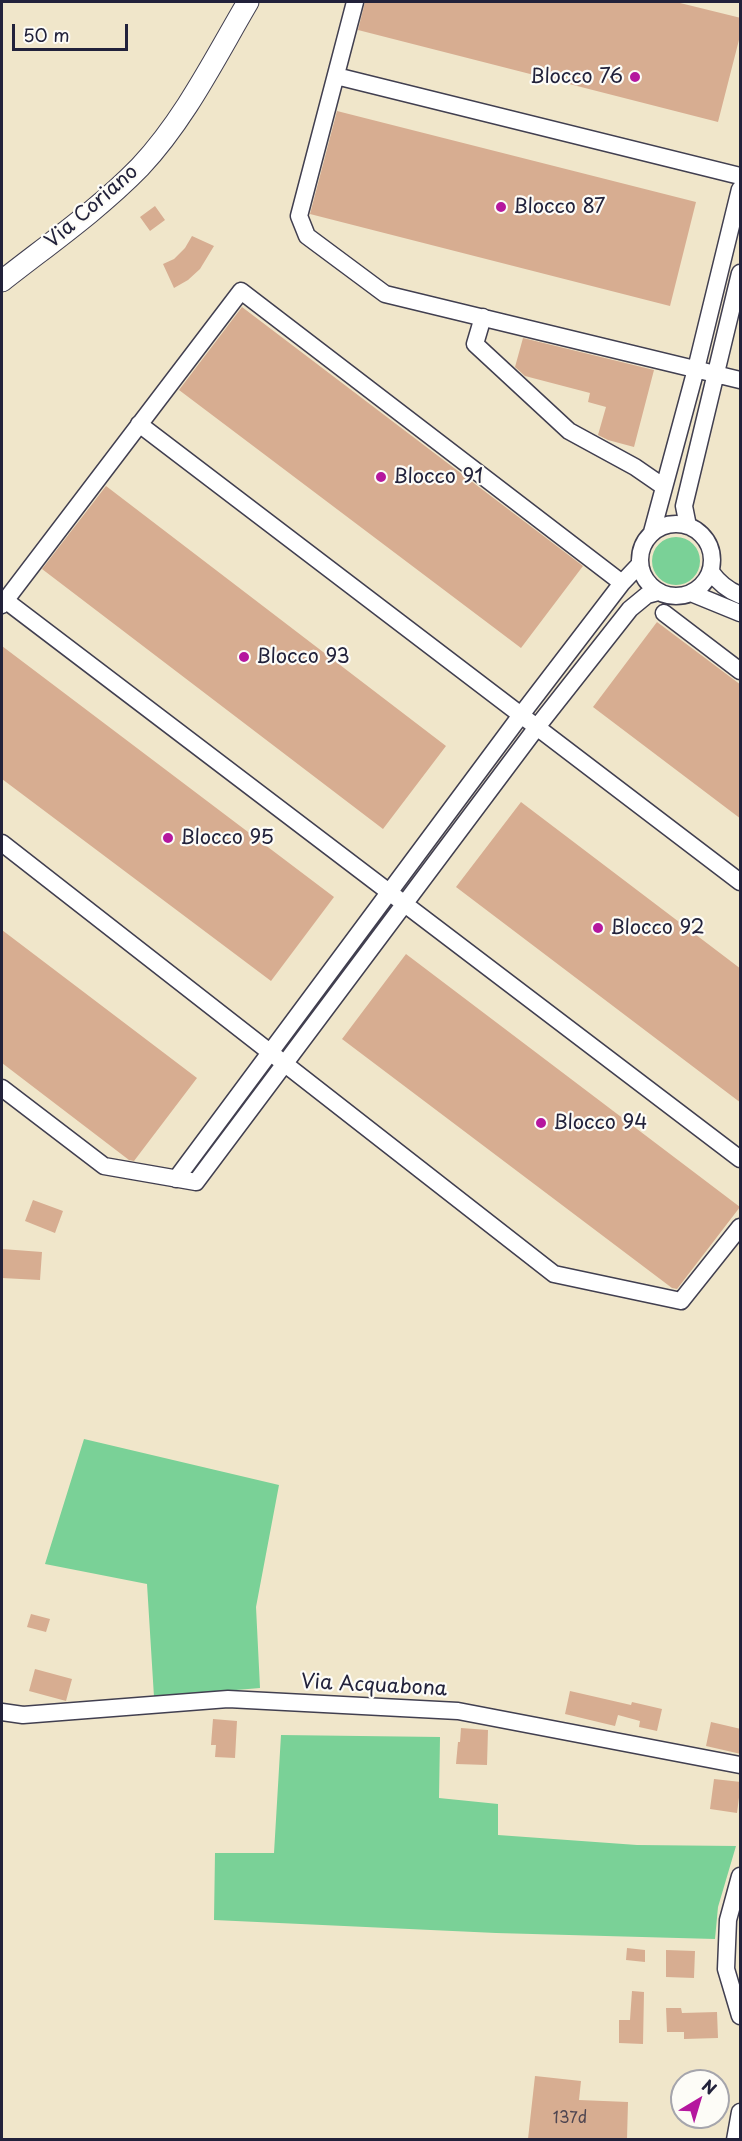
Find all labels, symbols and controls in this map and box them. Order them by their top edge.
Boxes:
scale bar [15,12,130,50]
text: 50 m [23,21,70,48]
place label: Blocco 76 [530,65,623,89]
marker: Blocco 76 [628,70,642,84]
street label: Via Coriano [41,160,143,254]
place label: Blocco 87 [513,195,605,219]
marker: Blocco 87 [494,200,508,214]
place label: Blocco 91 [393,465,483,489]
marker: Blocco 91 [374,470,388,484]
place label: Blocco 93 [256,645,350,669]
marker: Blocco 93 [237,650,251,664]
place label: Blocco 95 [180,826,274,850]
marker: Blocco 95 [161,831,175,845]
place label: Blocco 92 [610,916,705,940]
marker: Blocco 92 [591,921,605,935]
place label: Blocco 94 [553,1111,647,1135]
marker: Blocco 94 [534,1116,548,1130]
street label: Via Acquabona [300,1670,448,1702]
north arrow [670,2069,730,2129]
text: N [697,2073,722,2100]
house number: 137d [553,2109,587,2129]

